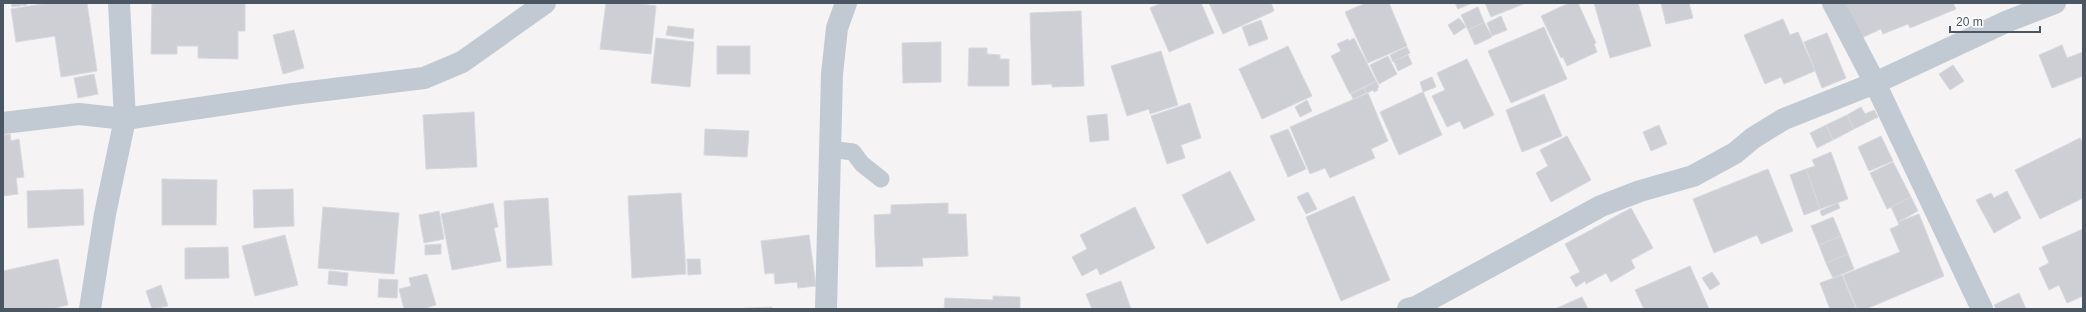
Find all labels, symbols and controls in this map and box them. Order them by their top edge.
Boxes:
scale bar [1950,8,2040,34]
text: 20 m [1956,15,1983,29]

